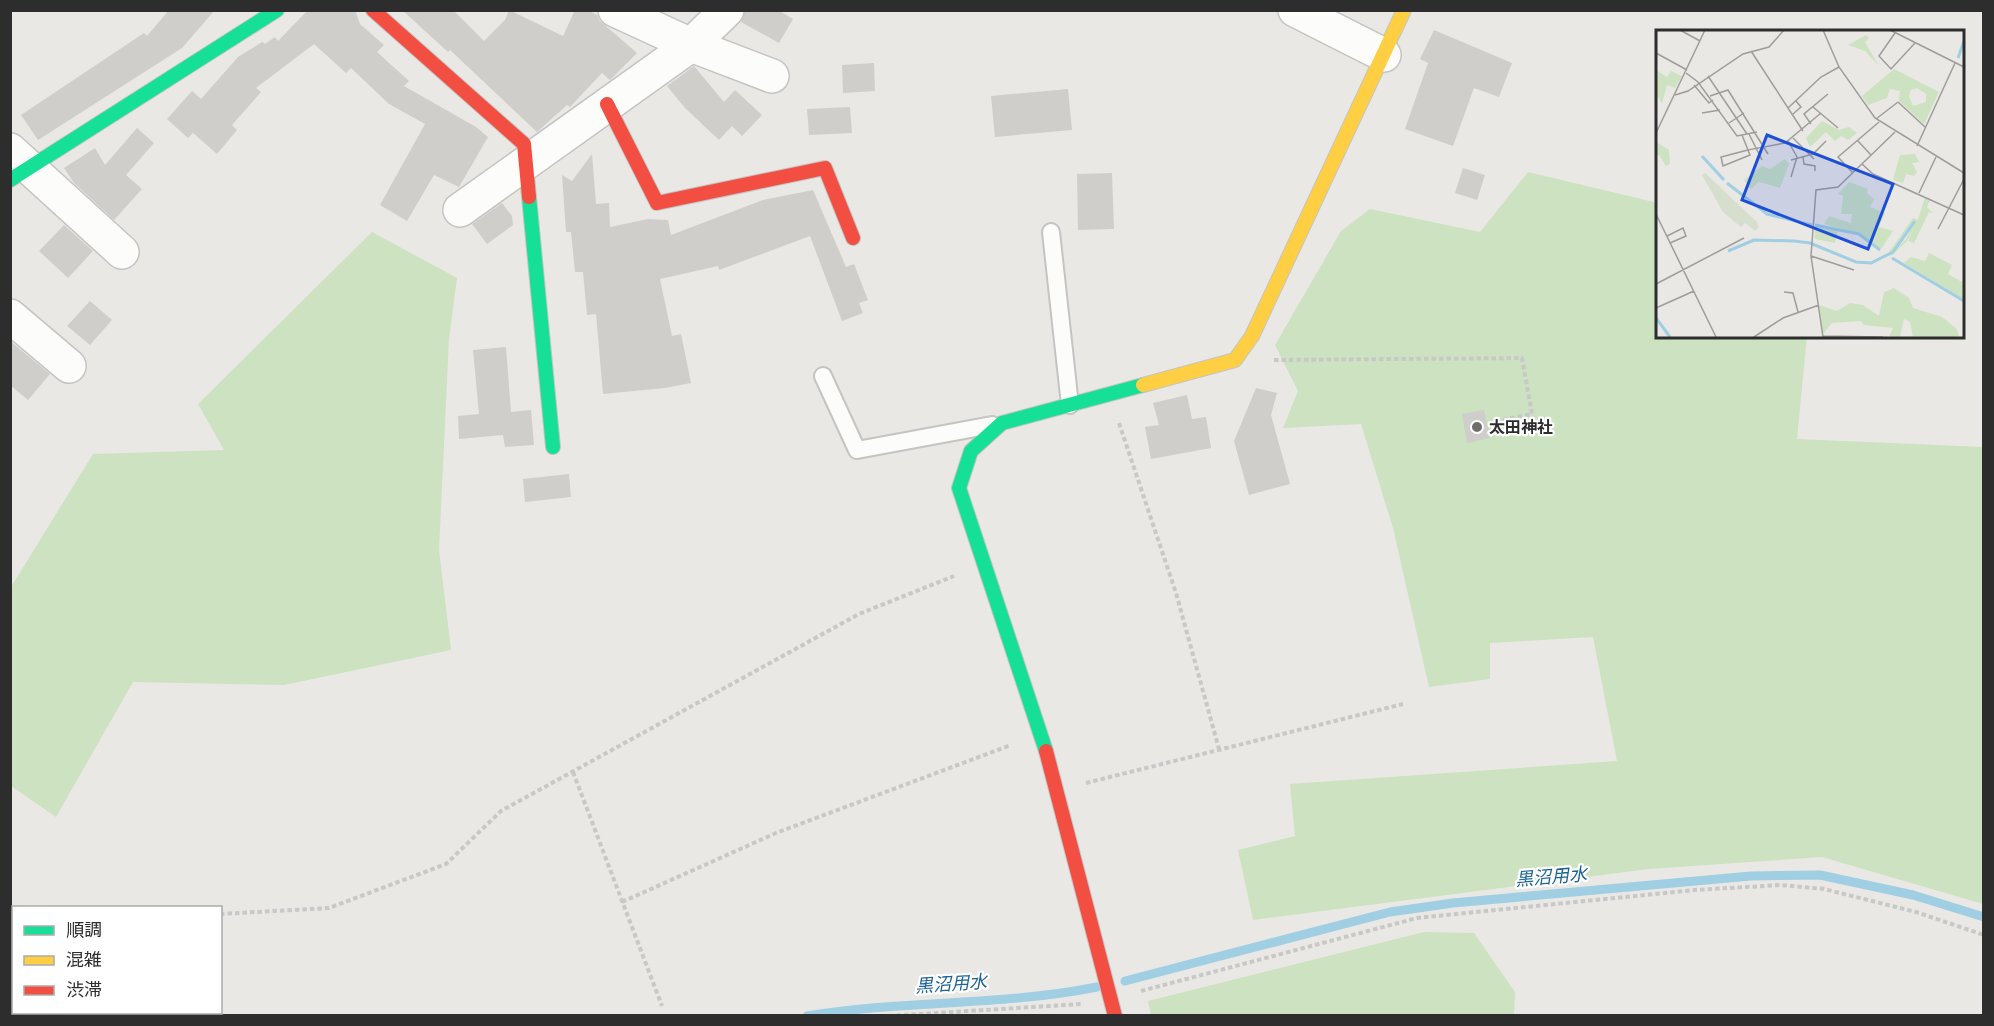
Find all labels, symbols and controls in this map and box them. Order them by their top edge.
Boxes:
inset map [1656,30,1964,338]
place label: 太田神社 [1489,416,1553,438]
marker: 太田神社 [1470,420,1484,434]
water label: 黒沼用水 [1514,861,1590,891]
legend [12,906,222,1014]
text: 順調 [66,917,102,941]
text: 混雑 [66,947,102,971]
water label: 黒沼用水 [914,968,990,997]
text: 渋滞 [66,977,102,1001]

